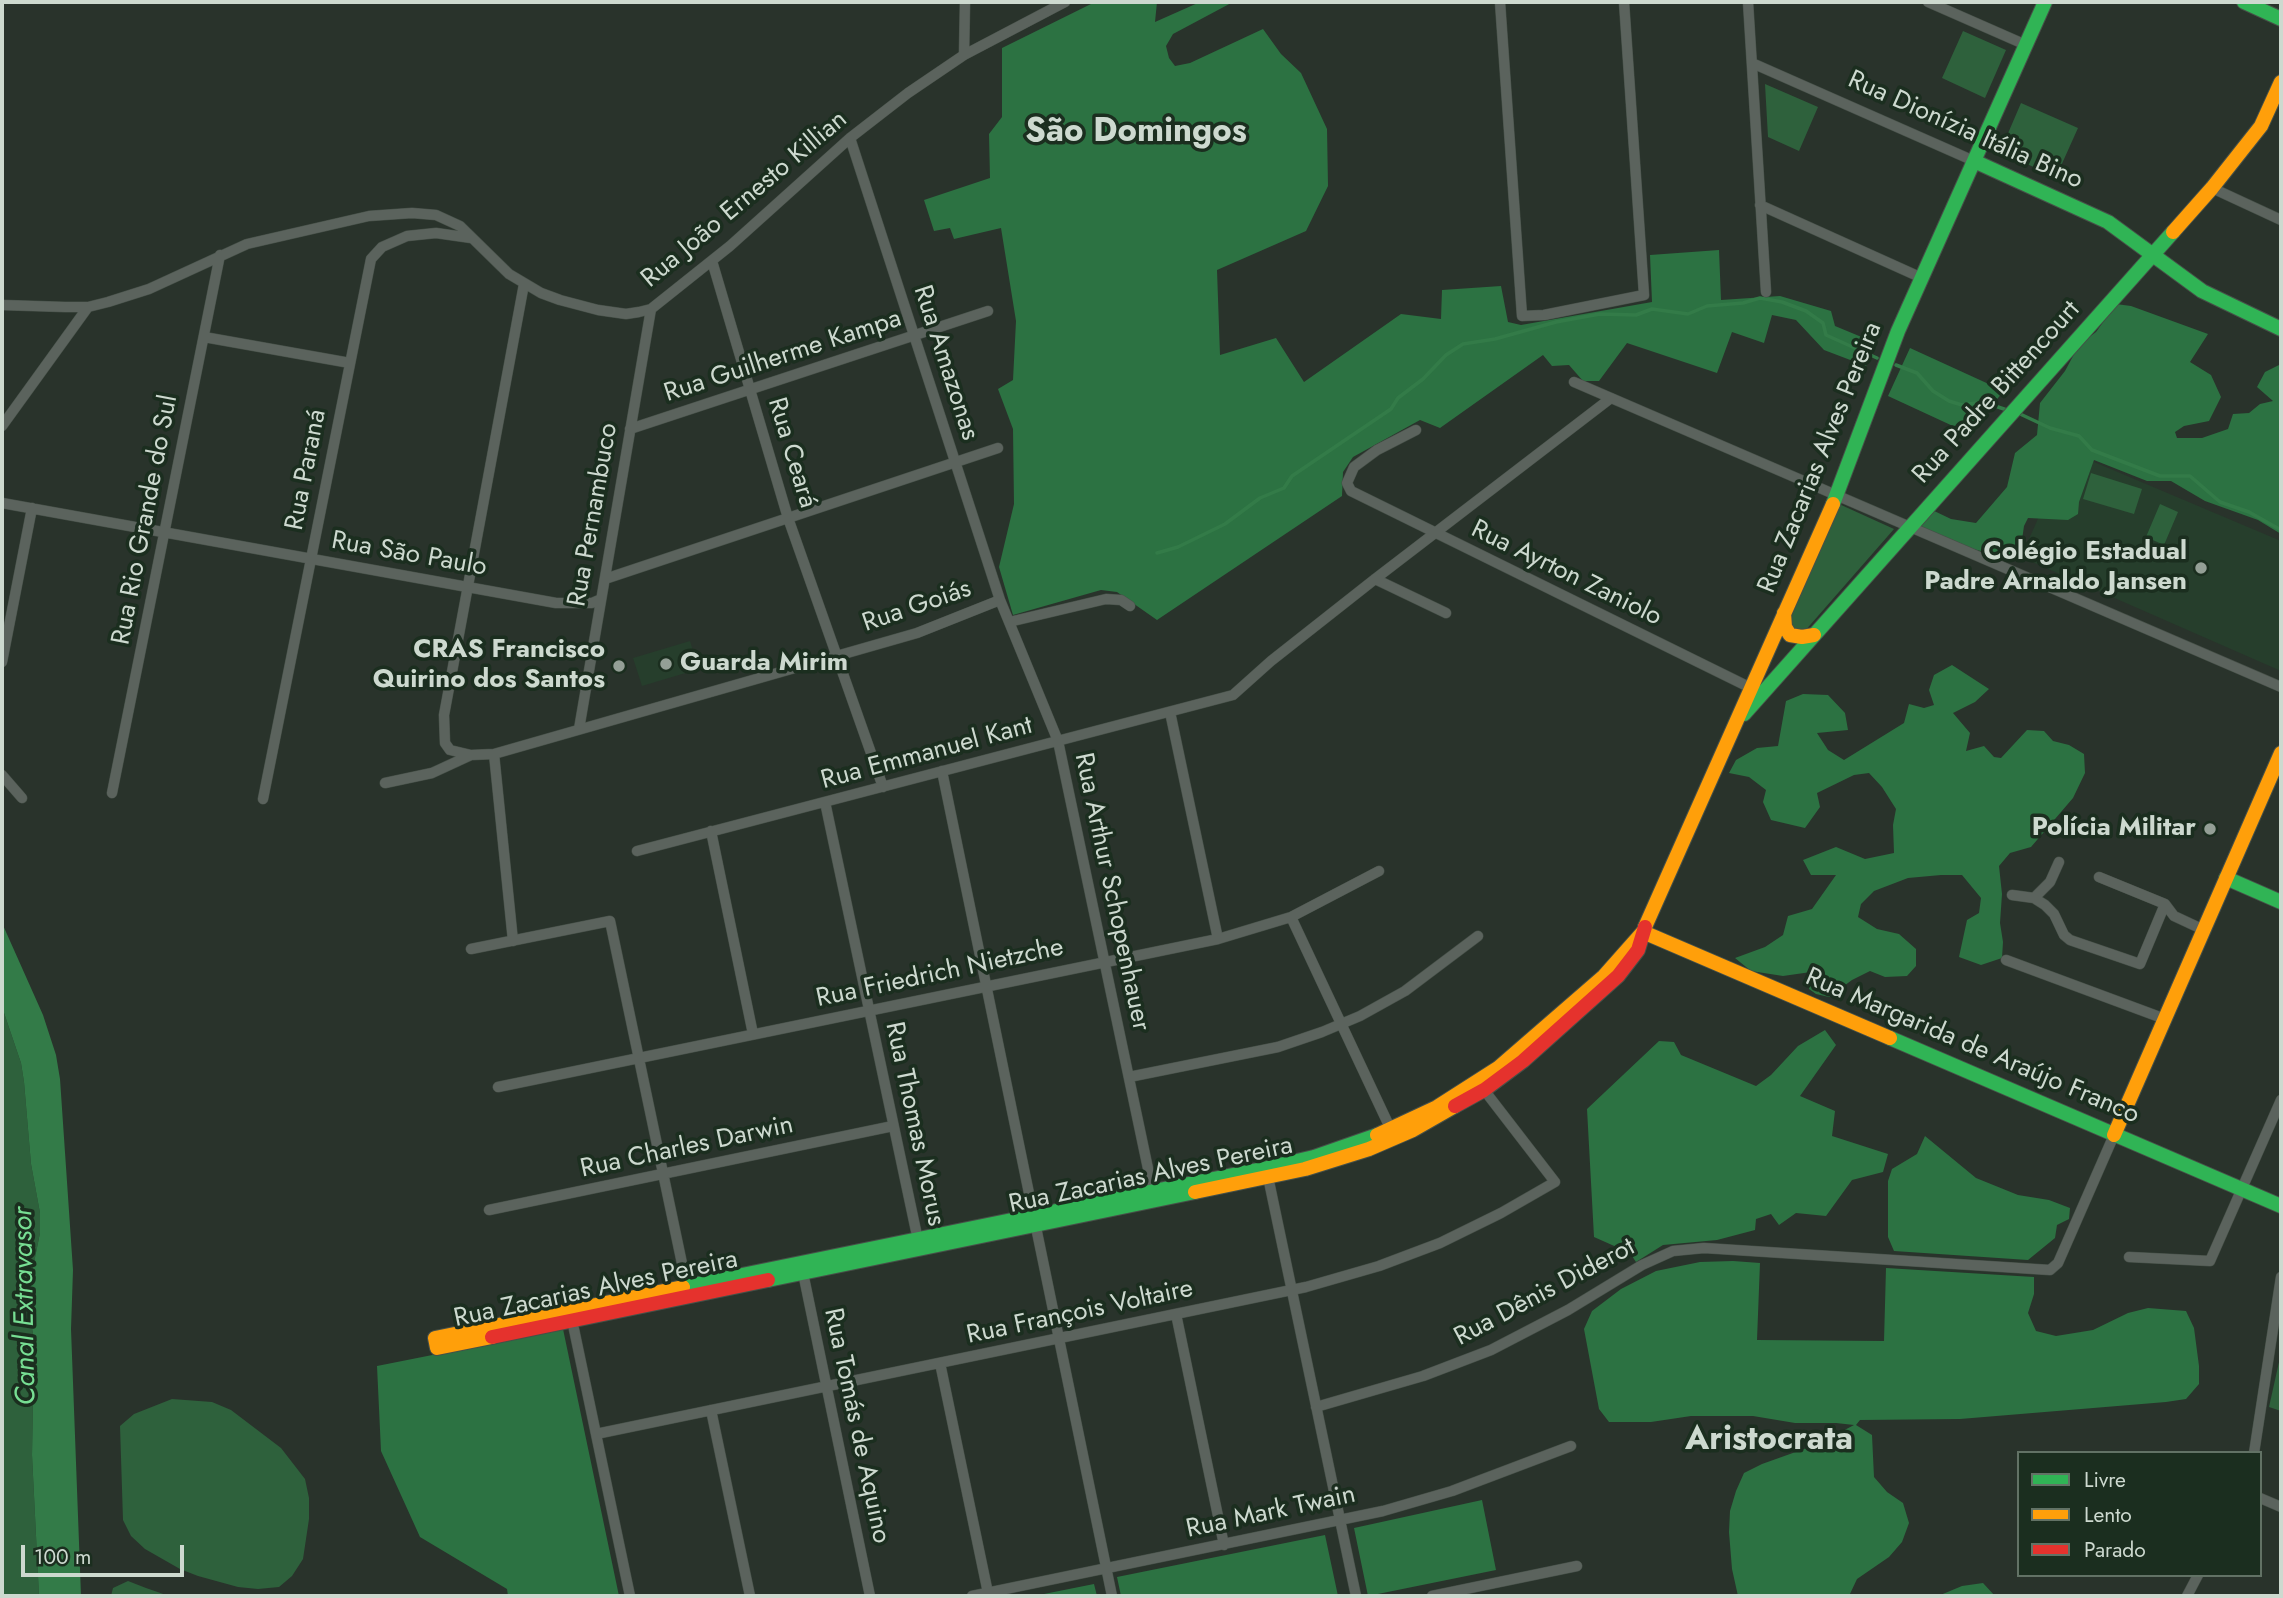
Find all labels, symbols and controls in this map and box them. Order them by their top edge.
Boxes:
street label: Rua Dionízia Itália Bino [1843,65,2087,197]
street label: Rua João Ernesto Killian [636,105,854,295]
district label: São Domingos [1025,113,1247,153]
street label: Rua Amazonas [905,282,985,444]
street label: Rua Padre Bittencourt [1907,295,2087,491]
street label: Rua Guilherme Kampa [661,304,905,410]
street label: Rua Zacarias Alves Pereira [1752,318,1890,598]
street label: Rua Rio Grande do Sul [106,392,186,648]
street label: Rua Ceará [759,394,823,512]
street label: Rua Paraná [280,407,334,533]
street label: Rua Pernambuco [563,421,625,609]
street label: Rua Ayrton Zaniolo [1466,514,1666,634]
street label: Rua São Paulo [329,526,489,584]
place label: Colégio Estadual Padre Arnaldo Jansen [1924,537,2187,598]
marker: Colégio Estadual Padre Arnaldo Jansen [2193,560,2209,576]
street label: Rua Goiás [859,574,975,640]
place label: CRAS Francisco Quirino dos Santos [373,635,605,696]
place label: Guarda Mirim [680,648,848,680]
marker: Guarda Mirim [658,656,674,672]
marker: CRAS Francisco Quirino dos Santos [611,658,627,674]
street label: Rua Emmanuel Kant [818,711,1036,797]
street label: Rua Arthur Schopenhauer [1066,750,1156,1034]
place label: Polícia Militar [2032,813,2196,845]
marker: Polícia Militar [2202,821,2218,837]
street label: Rua Friedrich Nietzche [814,933,1066,1015]
street label: Rua Margarida de Araújo Franco [1800,962,2144,1132]
street label: Rua Thomas Morus [877,1019,951,1229]
street label: Rua Charles Darwin [578,1110,796,1186]
street label: Rua Zacarias Alves Pereira [1006,1131,1296,1221]
water label: Canal Extravasor [7,1206,45,1406]
street label: Rua Dênis Diderot [1449,1232,1641,1354]
street label: Rua Zacarias Alves Pereira [451,1245,741,1335]
street label: Rua François Voltaire [964,1274,1196,1352]
street label: Rua Tomás de Aquino [816,1306,896,1546]
district label: Aristocrata [1685,1421,1853,1461]
legend [2017,1451,2262,1577]
text: Livre [2084,1465,2126,1495]
street label: Rua Mark Twain [1184,1480,1358,1546]
text: Lento [2084,1500,2132,1530]
scale bar [24,1532,187,1576]
text: Parado [2084,1535,2146,1565]
text: 100 m [34,1542,91,1572]

